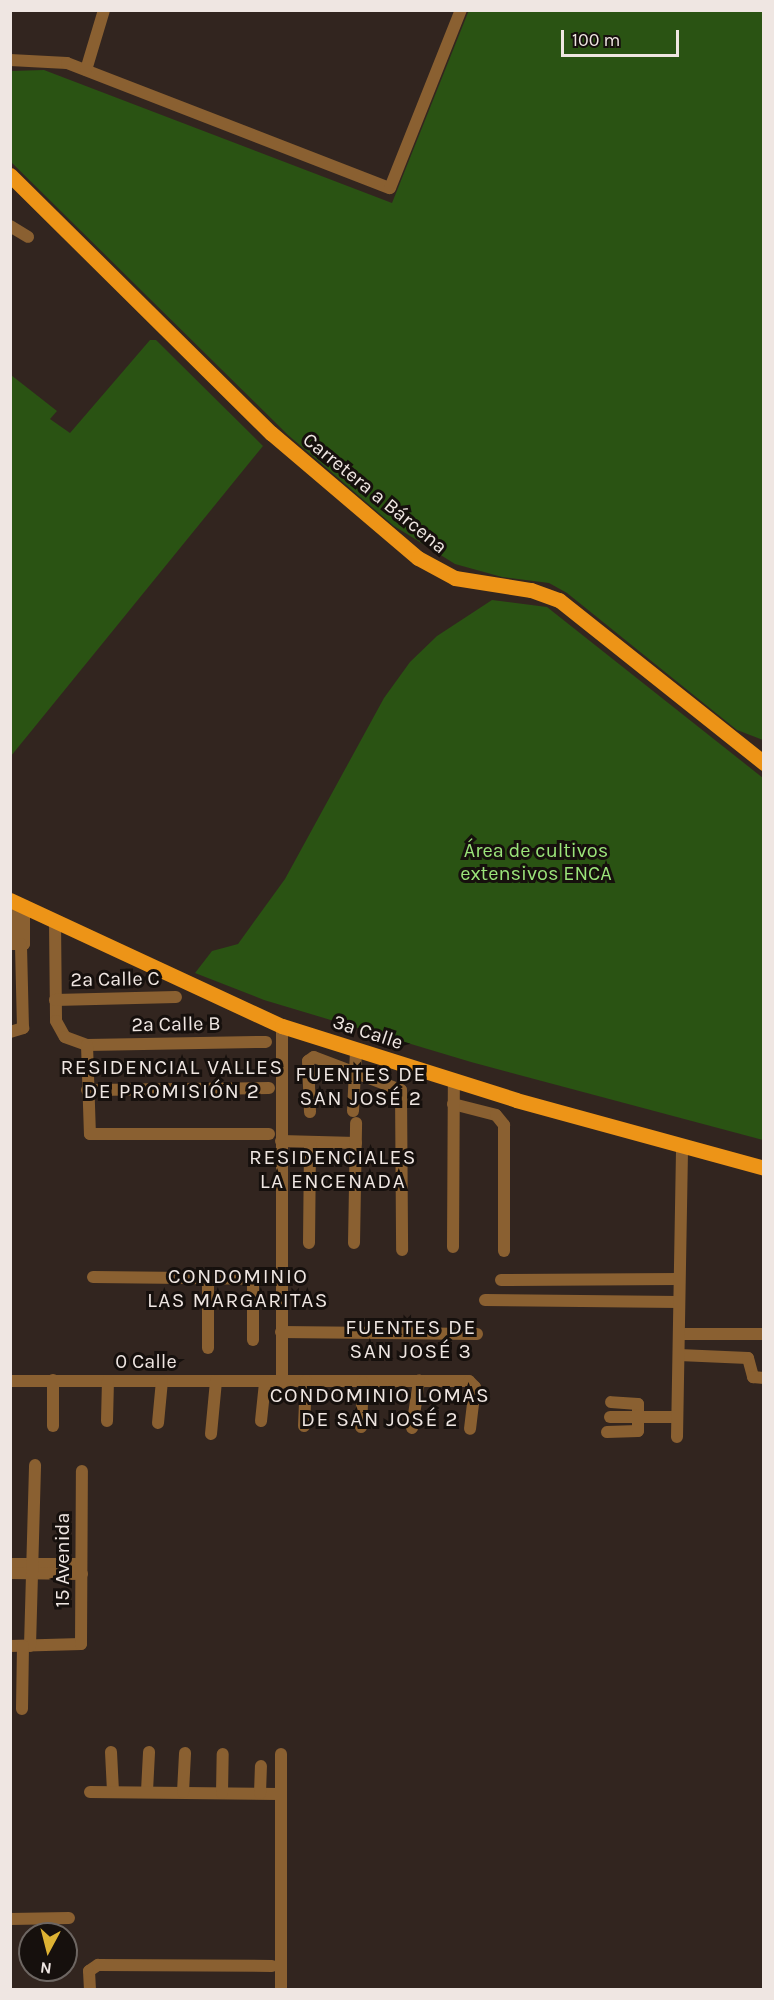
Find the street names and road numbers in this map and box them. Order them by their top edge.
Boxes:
street label: Carretera a Bárcena [298,427,452,559]
street label: 2a Calle C [70,966,160,992]
street label: 3a Calle [330,1009,406,1055]
street label: 2a Calle B [131,1011,221,1037]
street label: 0 Calle [115,1349,177,1373]
street label: 15 Avenida [50,1513,74,1607]

